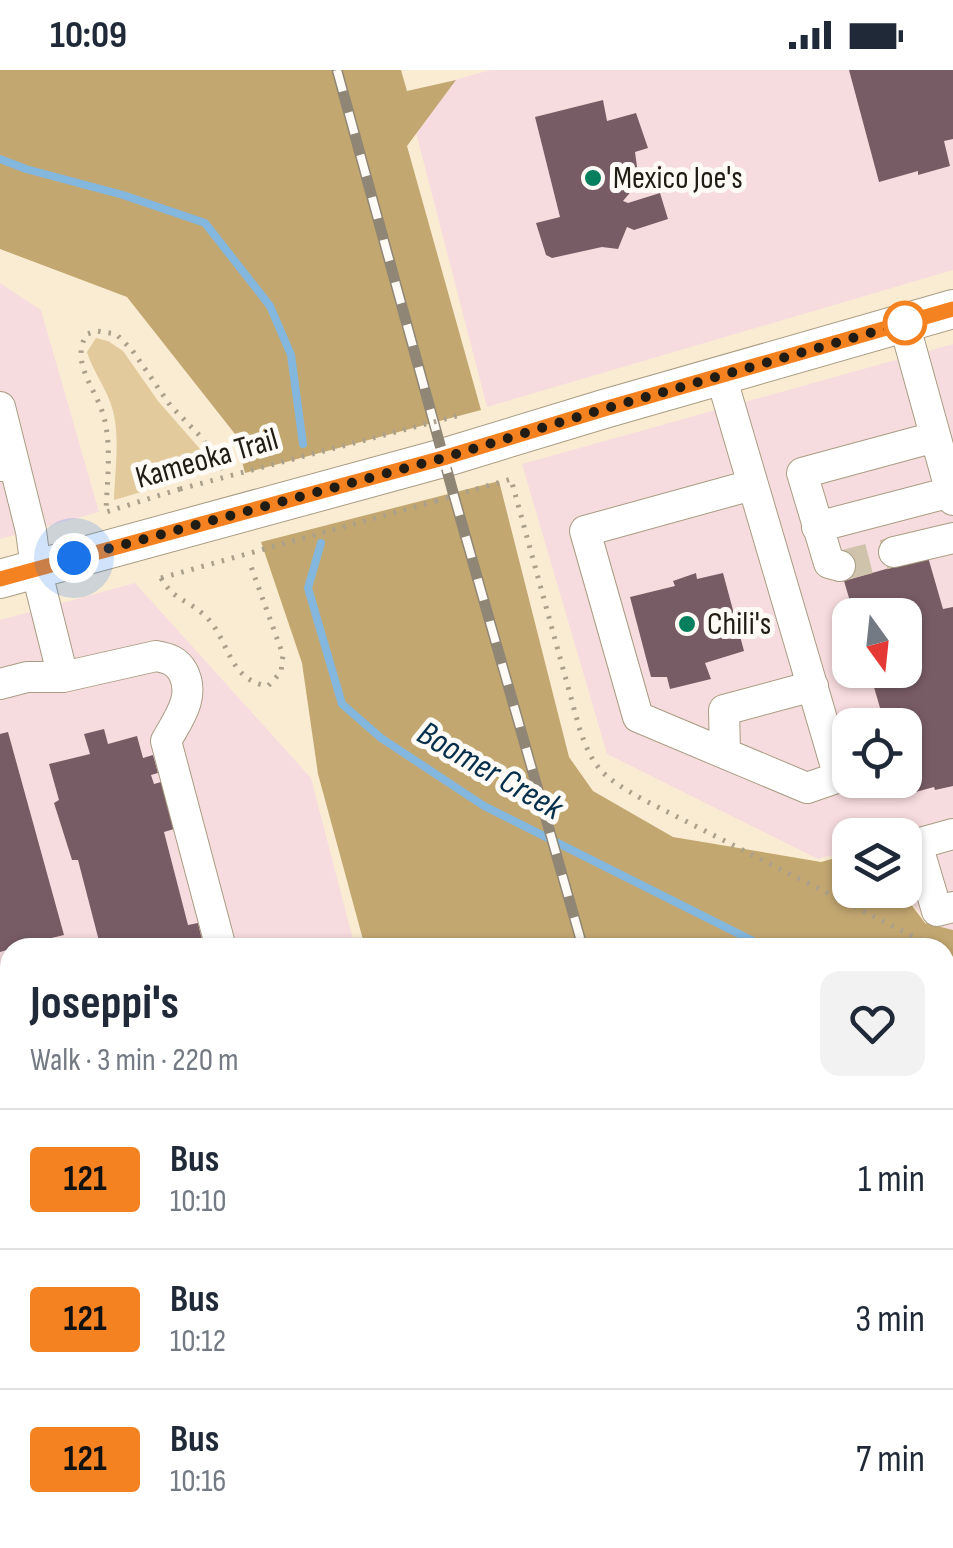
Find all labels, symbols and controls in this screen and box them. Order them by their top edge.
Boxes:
text: 10:09 [50,13,127,58]
place label: Mexico Joe's [613,159,743,198]
marker: Mexico Joe's [582,167,604,189]
unlabelled marker [884,302,926,344]
street label: Kameoka Trail [131,420,283,498]
your location [49,533,99,583]
north arrow [832,598,922,688]
map controls [832,598,922,908]
place label: Chili's [707,605,771,644]
marker: Chili's [676,613,698,635]
button: locate [832,708,922,798]
water label: Boomer Creek [410,712,571,830]
button: layers [832,818,922,908]
button: heart [820,971,925,1076]
text: Joseppi's [30,975,179,1032]
text: Walk · 3 min · 220 m [30,1041,239,1080]
text: Bus [170,1137,219,1182]
text: 1 min [858,1157,925,1202]
text: 121 [63,1158,107,1201]
text: 10:10 [170,1182,227,1221]
text: Bus [170,1277,219,1322]
text: 3 min [855,1297,925,1342]
text: 121 [63,1298,107,1341]
text: 10:12 [170,1322,226,1361]
text: Bus [170,1417,219,1462]
text: 7 min [856,1437,925,1482]
text: 121 [63,1438,107,1481]
text: 10:16 [170,1462,226,1501]

